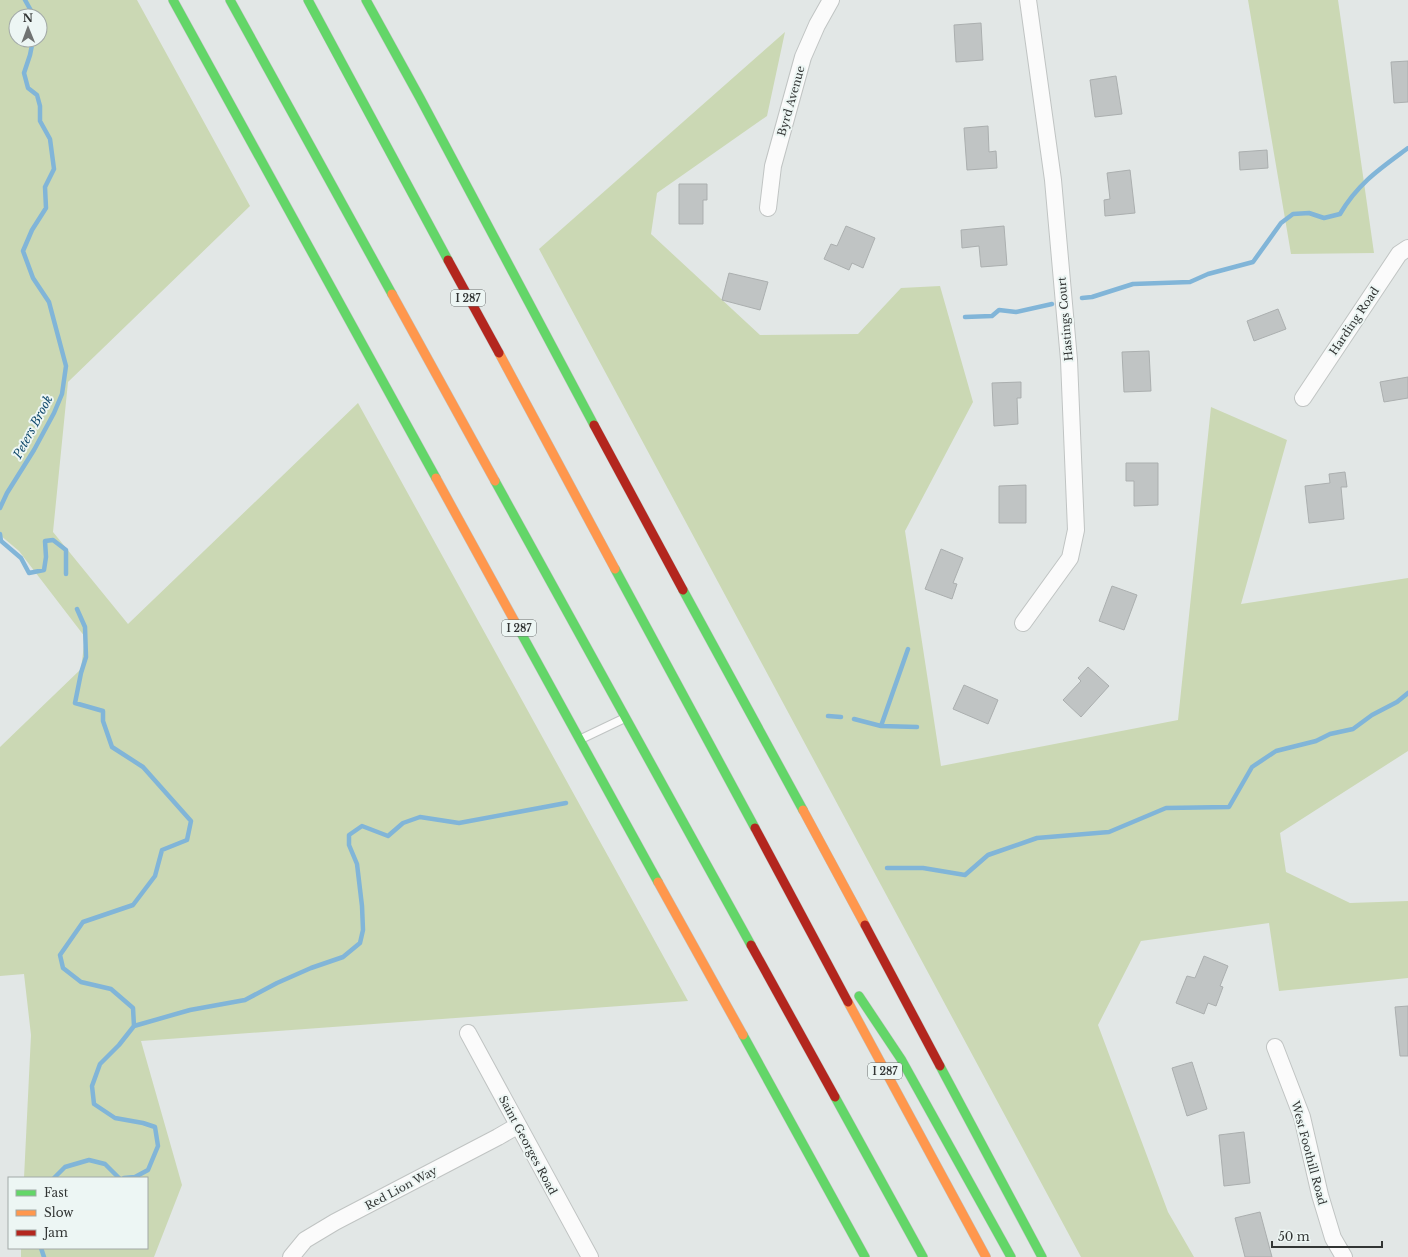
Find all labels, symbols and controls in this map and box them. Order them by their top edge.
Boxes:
north arrow [8,8,48,48]
text: N [23,11,34,25]
street label: Byrd Avenue [774,64,808,138]
street label: Hastings Court [1054,276,1076,362]
street label: Harding Road [1326,284,1382,358]
road number: I 287 [451,290,485,306]
water label: Peters Brook [9,393,55,462]
road number: I 287 [502,620,536,636]
road number: I 287 [868,1063,902,1079]
street label: Saint Georges Road [496,1093,560,1198]
street label: West Foothill Road [1288,1099,1330,1207]
street label: Red Lion Way [363,1163,439,1213]
legend [8,1177,148,1249]
text: Fast [44,1185,69,1200]
text: Slow [44,1205,74,1220]
scale bar [1272,1223,1382,1249]
text: Jam [42,1225,68,1240]
text: 50 m [1278,1229,1310,1244]

